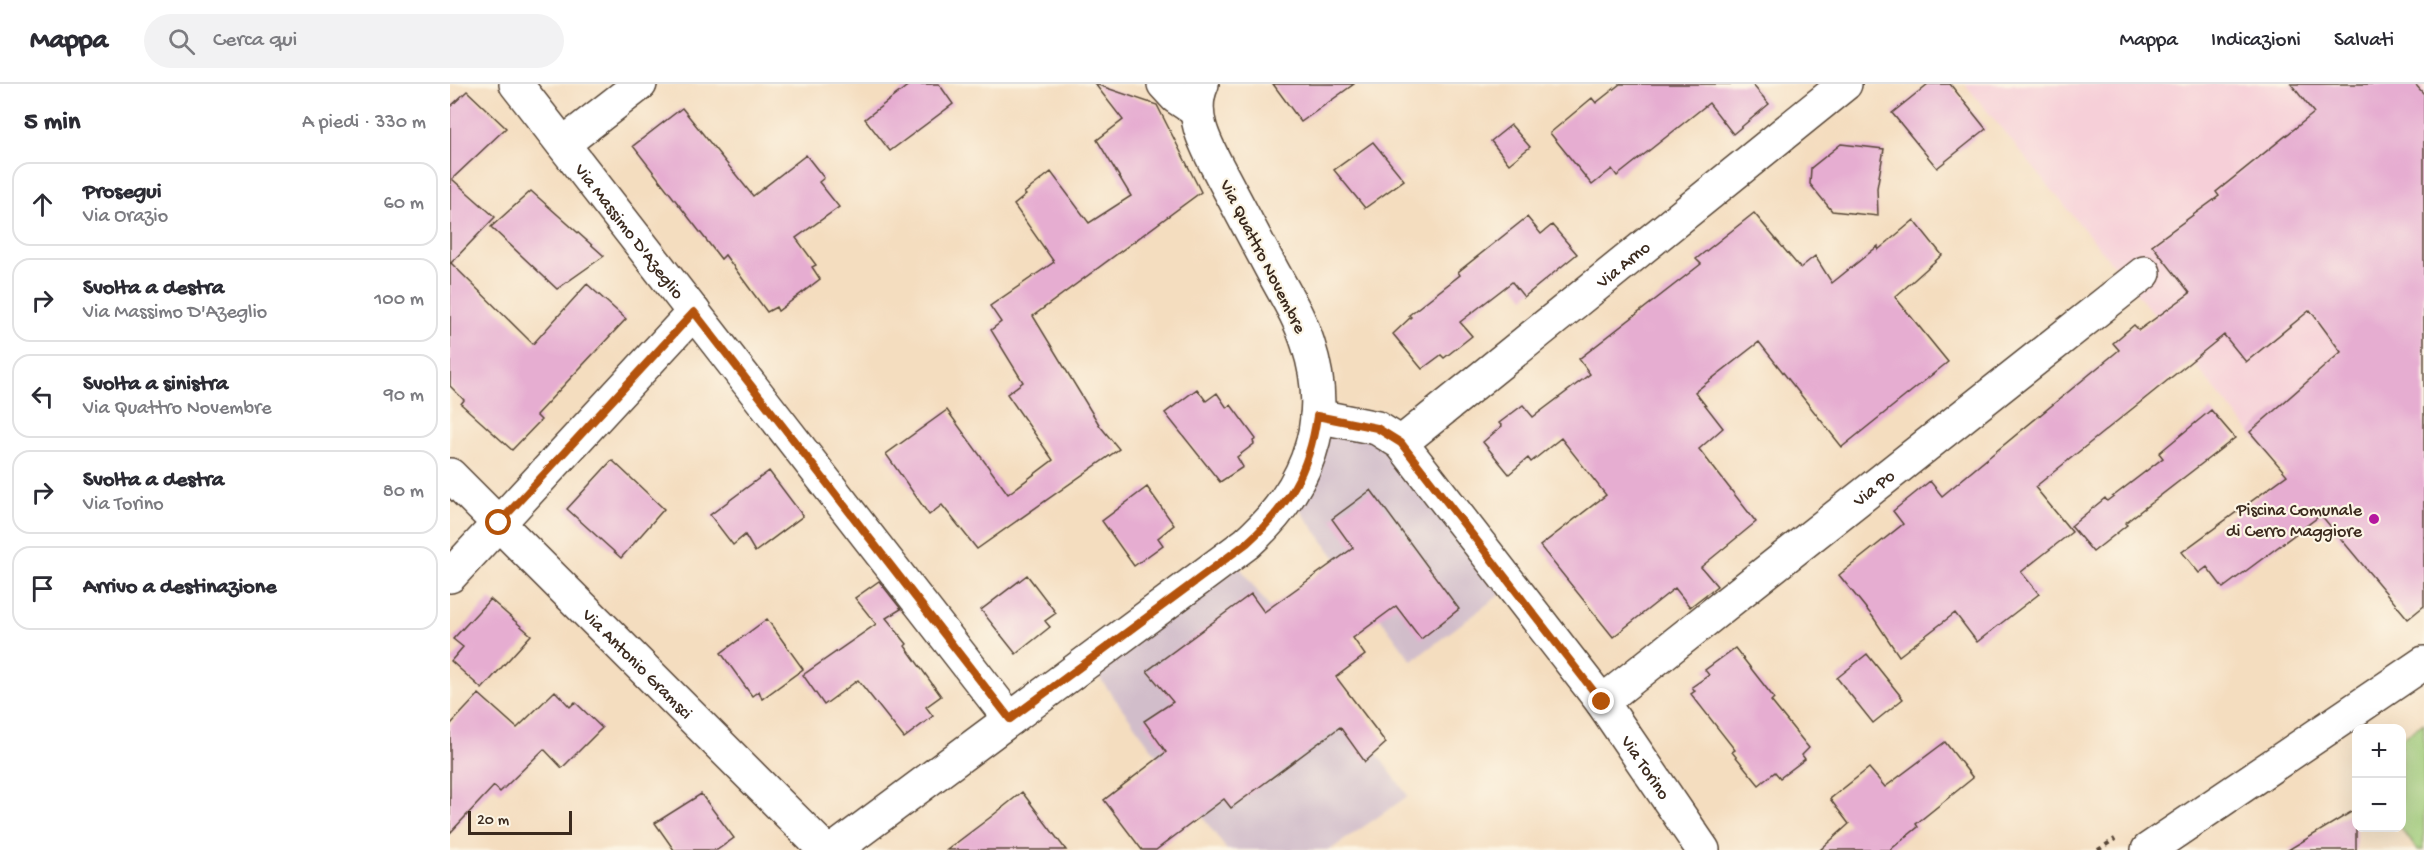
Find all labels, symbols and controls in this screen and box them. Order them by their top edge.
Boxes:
search box [144,14,564,68]
text: Mappa [30,25,108,58]
icon: search [165,25,198,58]
text: Cerca qui [213,28,297,54]
text: Mappa [2119,29,2178,54]
text: Indicazioni [2211,29,2301,54]
text: Salvati [2334,29,2394,54]
text: 5 min [24,108,80,139]
text: A piedi · 330 m [302,112,426,135]
street label: Via Massimo D'Azeglio [568,160,687,304]
street label: Via Quattro Novembre [1213,176,1310,338]
text: Prosegui [83,180,161,206]
icon: ahead [26,188,59,221]
text: 60 m [384,193,424,216]
text: Via Orazio [83,206,168,229]
street label: Via Arno [1592,238,1655,294]
text: Svolta a destra [83,276,224,302]
icon: right [26,284,59,317]
text: 100 m [374,289,424,312]
text: Via Massimo D'Azeglio [83,302,267,325]
text: Svolta a sinistra [83,372,228,398]
icon: left [26,380,59,413]
text: 90 m [384,385,424,408]
text: Via Quattro Novembre [83,398,272,421]
street label: Via Po [1849,466,1900,513]
text: Svolta a destra [83,468,224,494]
icon: right [26,476,59,509]
text: 80 m [383,481,424,504]
text: Via Torino [83,494,164,517]
place label: Piscina Comunale di Cerro Maggiore [2226,501,2363,543]
route start [485,509,511,535]
marker: Piscina Comunale di Cerro Maggiore [2367,512,2381,526]
icon: arrive [26,572,59,605]
text: Arrivo a destinazione [83,575,277,601]
street label: Via Antonio Gramsci [576,605,696,724]
route end [1588,688,1614,714]
map controls [2352,724,2406,832]
button: + [2352,724,2406,778]
street label: Via Torino [1615,732,1673,804]
button: − [2352,778,2406,832]
scale bar [468,808,572,836]
text: 20 m [477,812,509,831]

